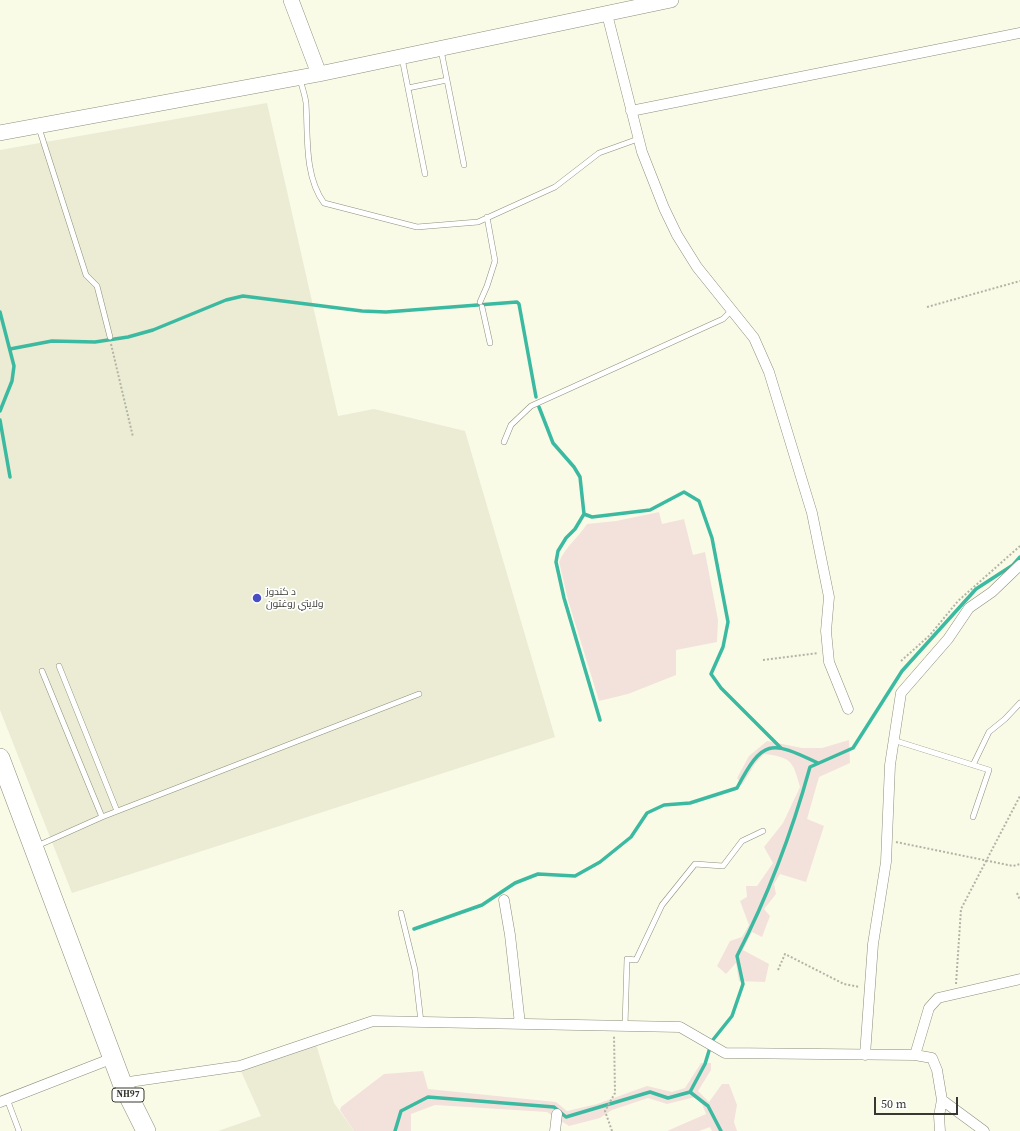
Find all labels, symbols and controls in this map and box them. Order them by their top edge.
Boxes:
place label: د کندوز ولایتي روغتون [266,586,323,610]
marker: د کندوز ولایتي روغتون [251,592,263,604]
road number: NH97 [112,1088,144,1102]
scale bar [876,1089,960,1115]
text: 50 m [881,1096,907,1112]

